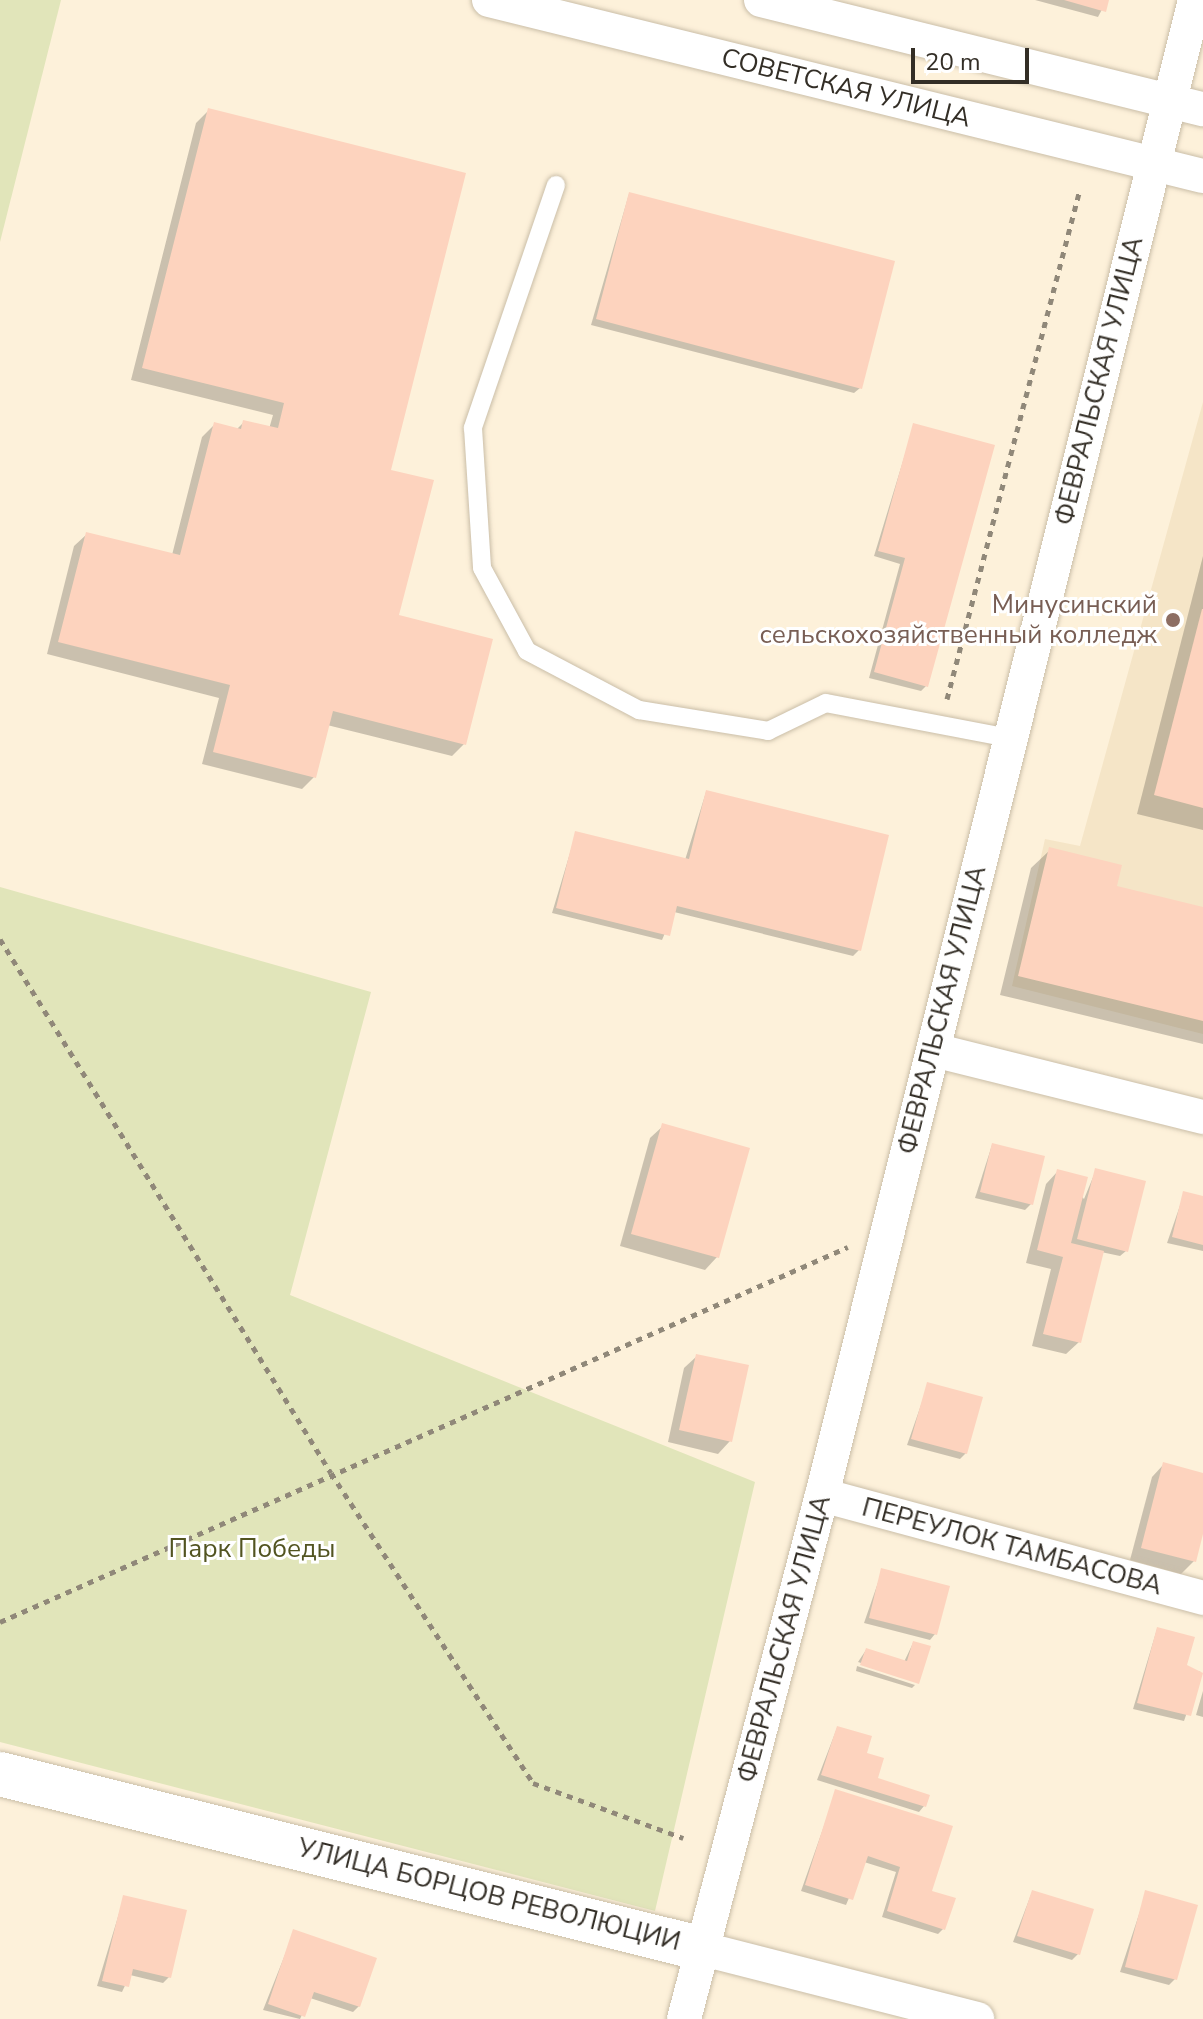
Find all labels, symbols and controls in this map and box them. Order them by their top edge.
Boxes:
scale bar [915,32,1033,82]
street label: СОВЕТСКАЯ УЛИЦА [718,42,974,134]
text: 20 m [925,46,981,78]
street label: ФЕВРАЛЬСКАЯ УЛИЦА [1048,234,1150,528]
place label: Минусинский сельскохозяйственный колледж [759,589,1157,650]
marker: Минусинский сельскохозяйственный колледж [1164,611,1182,629]
street label: ФЕВРАЛЬСКАЯ УЛИЦА [891,863,993,1157]
street label: ФЕВРАЛЬСКАЯ УЛИЦА [731,1492,837,1786]
street label: ПЕРЕУЛОК ТАМБАСОВА [859,1492,1165,1602]
park label: Парк Победы [169,1533,335,1565]
street label: УЛИЦА БОРЦОВ РЕВОЛЮЦИИ [294,1832,684,1958]

